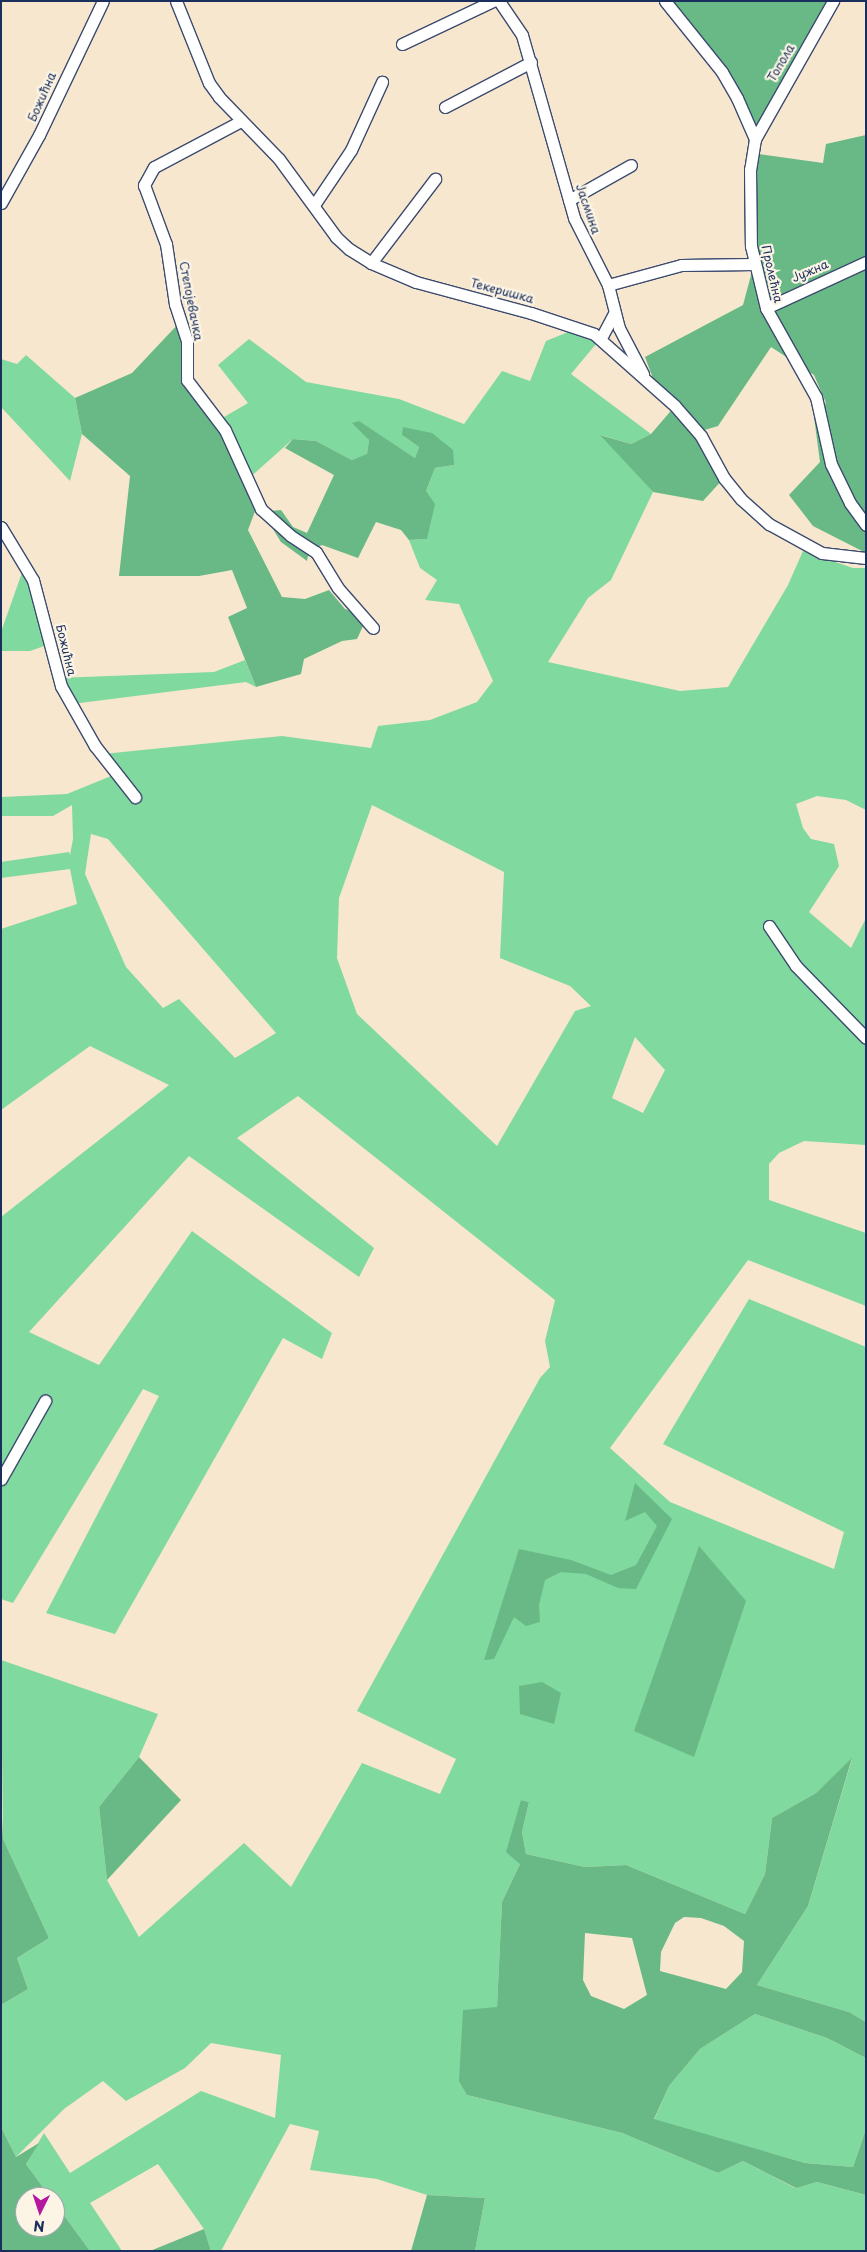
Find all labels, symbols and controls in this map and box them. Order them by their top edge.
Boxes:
street label: Топола [764,42,798,84]
street label: Божићна [25,70,59,124]
street label: Јасмина [573,182,603,236]
street label: Пролећна [758,244,786,304]
street label: Јужна [789,257,831,285]
street label: Степојевачка [176,260,206,342]
street label: Текеришка [469,276,535,306]
street label: Божићна [53,623,79,677]
north arrow [15,2187,65,2237]
text: N [33,2216,45,2237]

